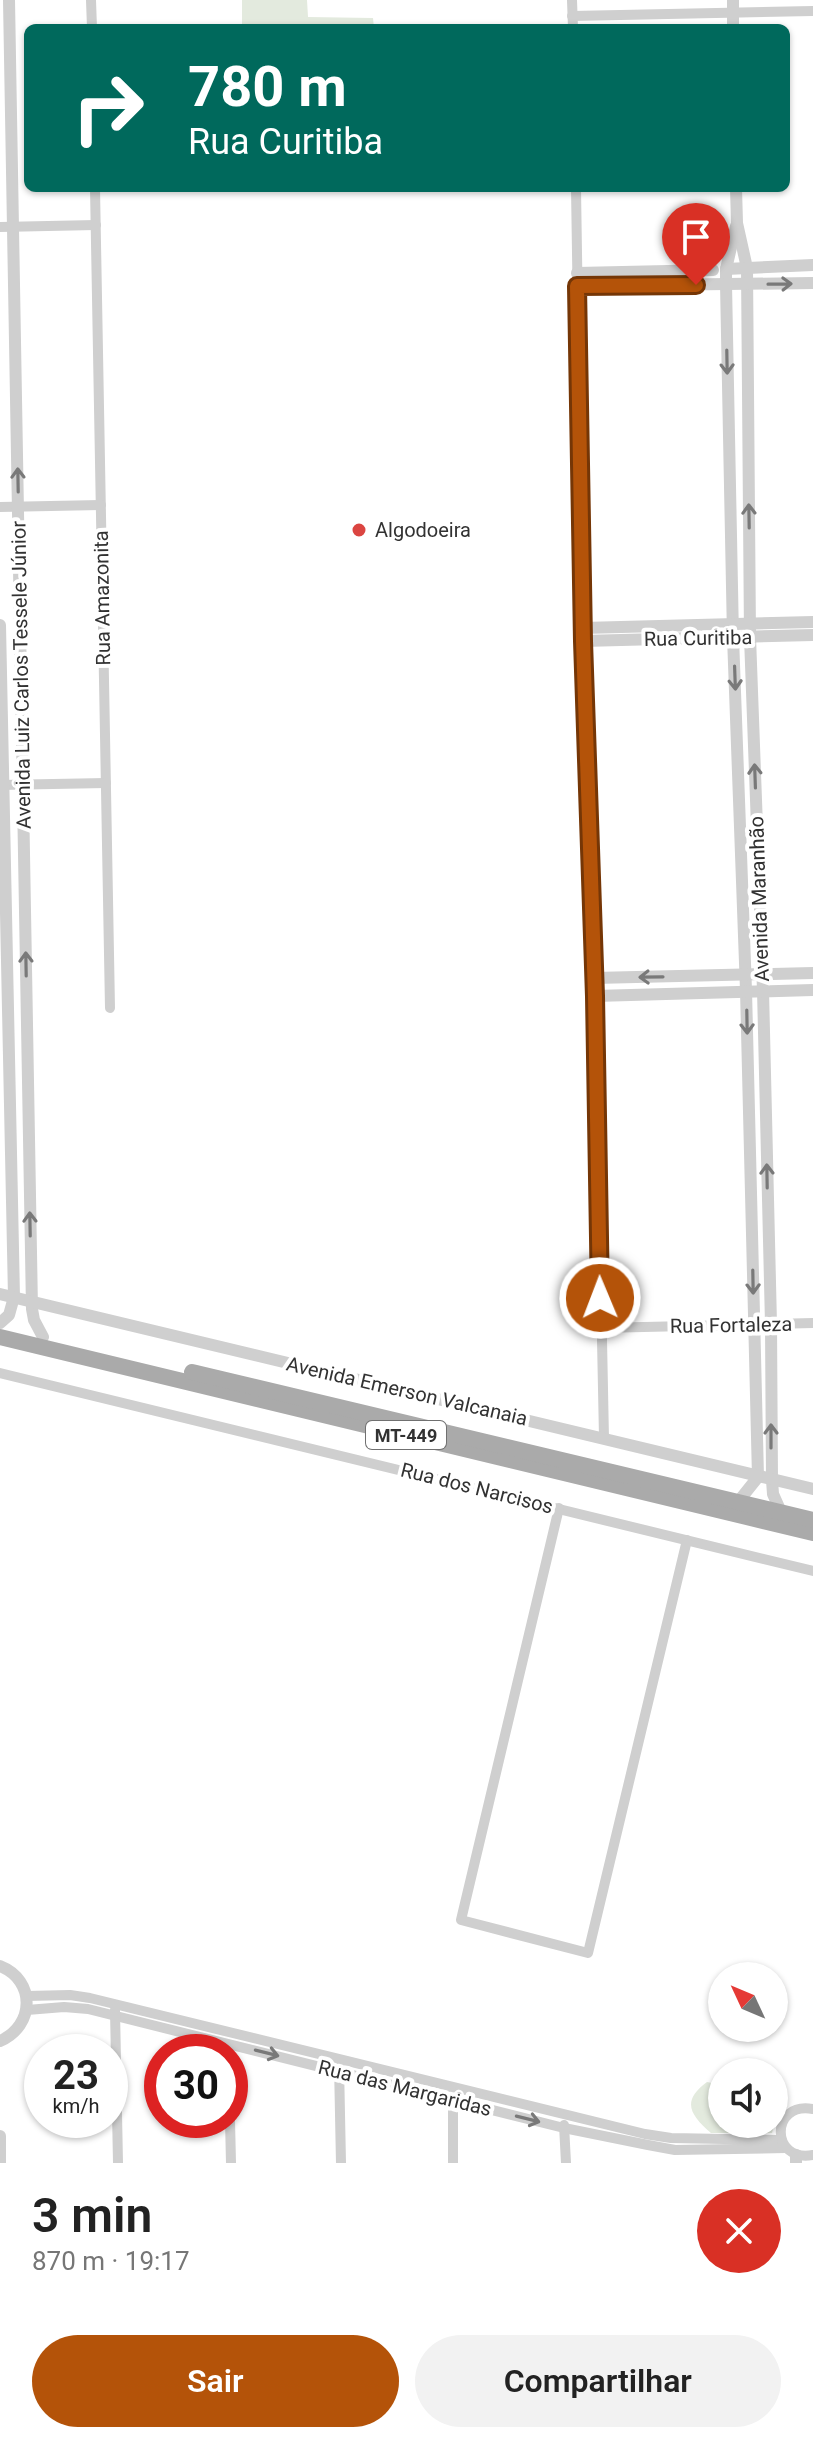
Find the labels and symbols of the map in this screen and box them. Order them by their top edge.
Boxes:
pin [662,203,730,285]
one-way arrow [766,276,793,291]
one-way arrow [720,348,735,375]
one-way arrow [10,467,26,494]
one-way arrow [741,503,757,530]
place label: Algodoeira [375,518,471,542]
street label: Avenida Luiz Carlos Tessele Júnior [6,521,36,829]
marker: Algodoeira [350,521,368,539]
street label: Rua Amazonita [89,530,115,666]
street label: Rua Curitiba [644,625,752,651]
one-way arrow [727,664,742,691]
one-way arrow [747,763,762,790]
street label: Avenida Maranhão [744,816,774,982]
one-way arrow [18,951,33,978]
one-way arrow [638,969,665,985]
one-way arrow [739,1008,755,1035]
one-way arrow [759,1163,775,1190]
one-way arrow [23,1211,38,1238]
position arrow [558,1256,642,1340]
one-way arrow [745,1268,760,1295]
street label: Rua Fortaleza [670,1312,792,1338]
street label: Avenida Emerson Valcanaia [284,1352,530,1430]
road number: MT-449 [366,1421,446,1449]
one-way arrow [763,1423,779,1450]
street label: Rua dos Narcisos [398,1457,556,1519]
north arrow [708,1962,788,2042]
speed limit sign: 30 [144,2034,248,2138]
one-way arrow [254,2047,279,2062]
street label: Rua das Margaridas [316,2055,494,2121]
one-way arrow [515,2112,541,2127]

